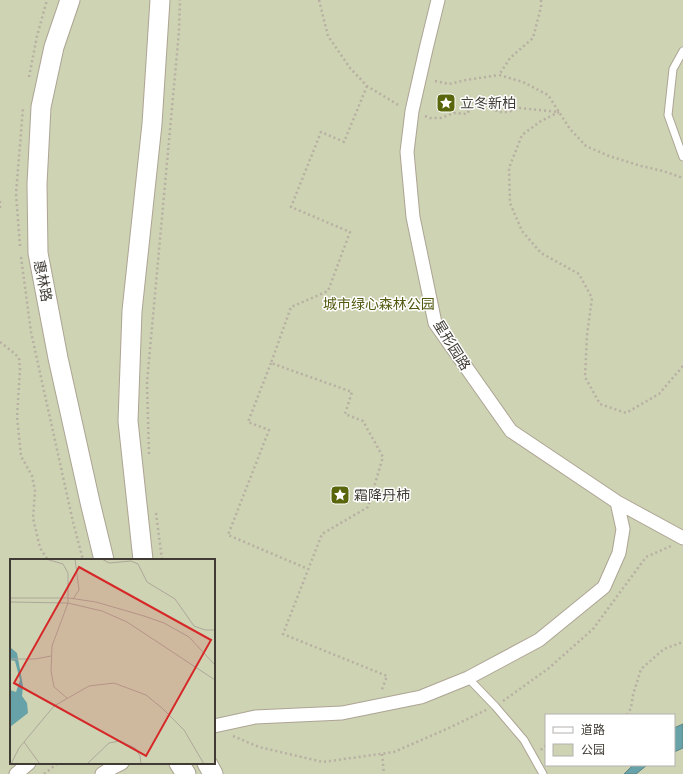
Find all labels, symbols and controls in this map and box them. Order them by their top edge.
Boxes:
place icon: 立冬新柏 [435,92,457,114]
place label: 立冬新柏 [460,95,516,112]
street label: 惠林路 [30,259,55,303]
park label: 城市绿心森林公园 [323,296,435,313]
street label: 星形园路 [430,317,474,374]
place icon: 霜降丹柿 [329,484,351,506]
place label: 霜降丹柿 [354,487,410,504]
inset map [10,559,215,764]
legend [545,714,675,766]
text: 道路 [581,723,605,738]
text: 公园 [581,743,605,758]

